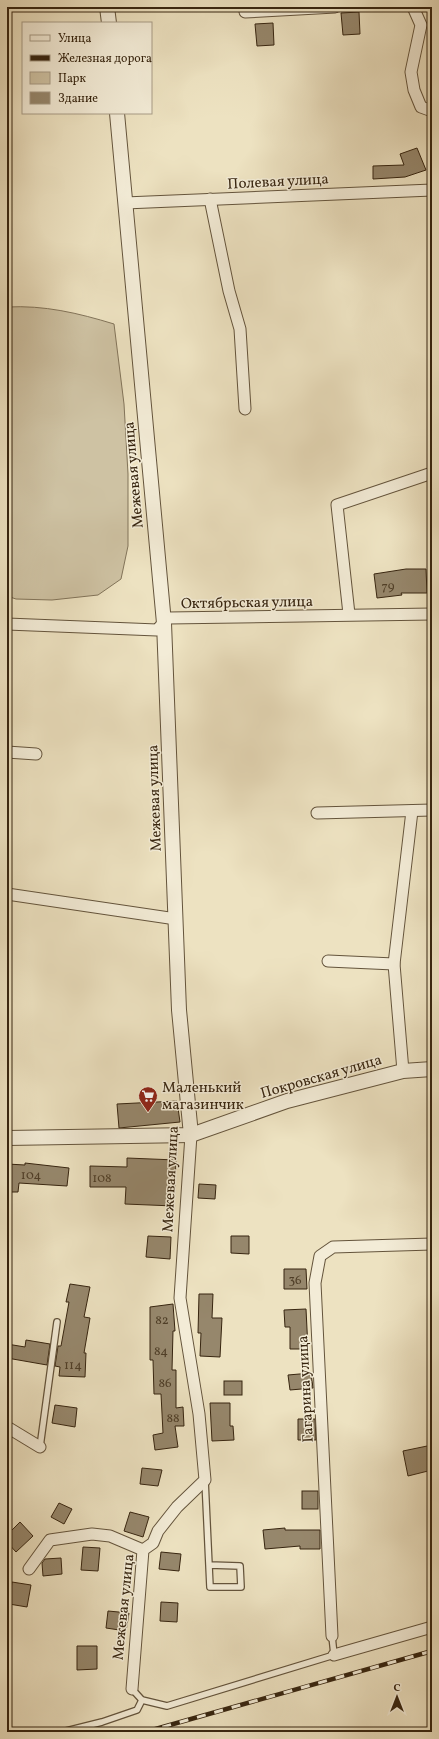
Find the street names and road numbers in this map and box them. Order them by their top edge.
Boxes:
street label: Полевая улица [227,169,329,196]
street label: Межевая улица [119,421,150,529]
street label: Октябрьская улица [181,592,313,615]
street label: Межевая улица [143,744,168,852]
street label: Покровская улица [258,1050,385,1105]
street label: Межевая улица [158,1125,185,1233]
street label: Гагарина улица [293,1335,320,1443]
street label: Межевая улица [108,1553,141,1661]

